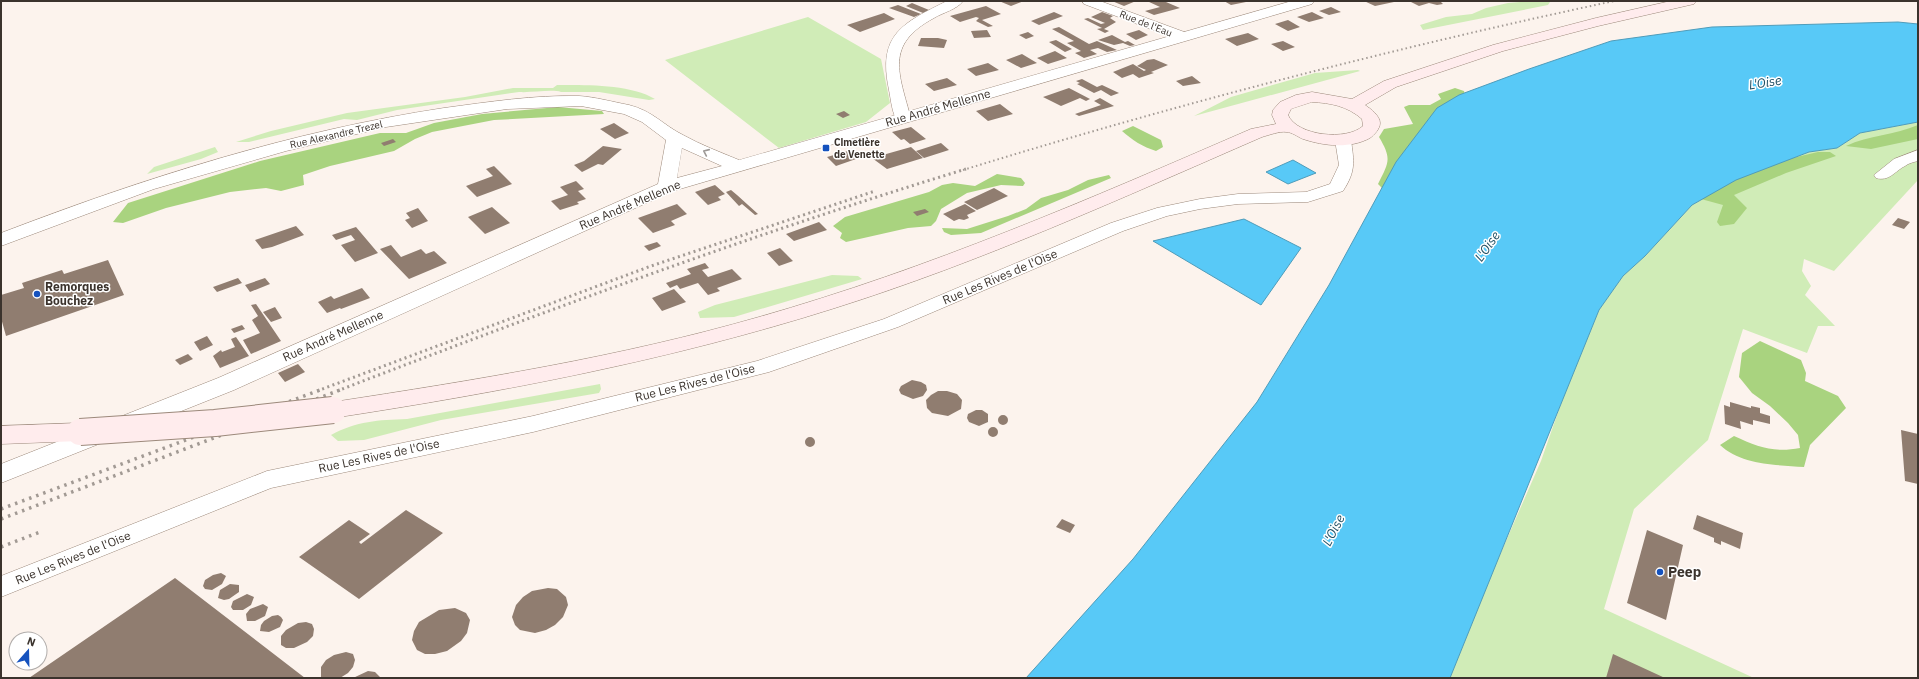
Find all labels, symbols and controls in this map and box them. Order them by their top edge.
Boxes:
street label: Rue de l'Eau [1118,7,1174,39]
water label: L'Oise [1747,71,1783,93]
street label: Rue André Mellenne [884,85,993,130]
street label: Rue Alexandre Trezel [288,117,384,151]
place label: Cimetière de Venette [834,136,885,161]
marker: Cimetière de Venette [821,143,831,153]
one-way arrow [703,149,711,157]
street label: Rue André Mellenne [577,176,683,233]
water label: L'Oise [1471,228,1504,265]
street label: Rue Les Rives de l'Oise [940,245,1060,308]
place label: Remorques Bouchez [45,279,109,308]
marker: Remorques Bouchez [32,289,42,299]
street label: Rue André Mellenne [280,306,386,365]
street label: Rue Les Rives de l'Oise [633,360,757,405]
street label: Rue Les Rives de l'Oise [317,435,441,476]
water label: L'Oise [1318,511,1349,549]
street label: Rue Les Rives de l'Oise [13,527,133,588]
place label: Peep [1668,563,1701,581]
marker: Peep [1655,567,1665,577]
north arrow [8,631,48,671]
text: N [25,634,38,650]

